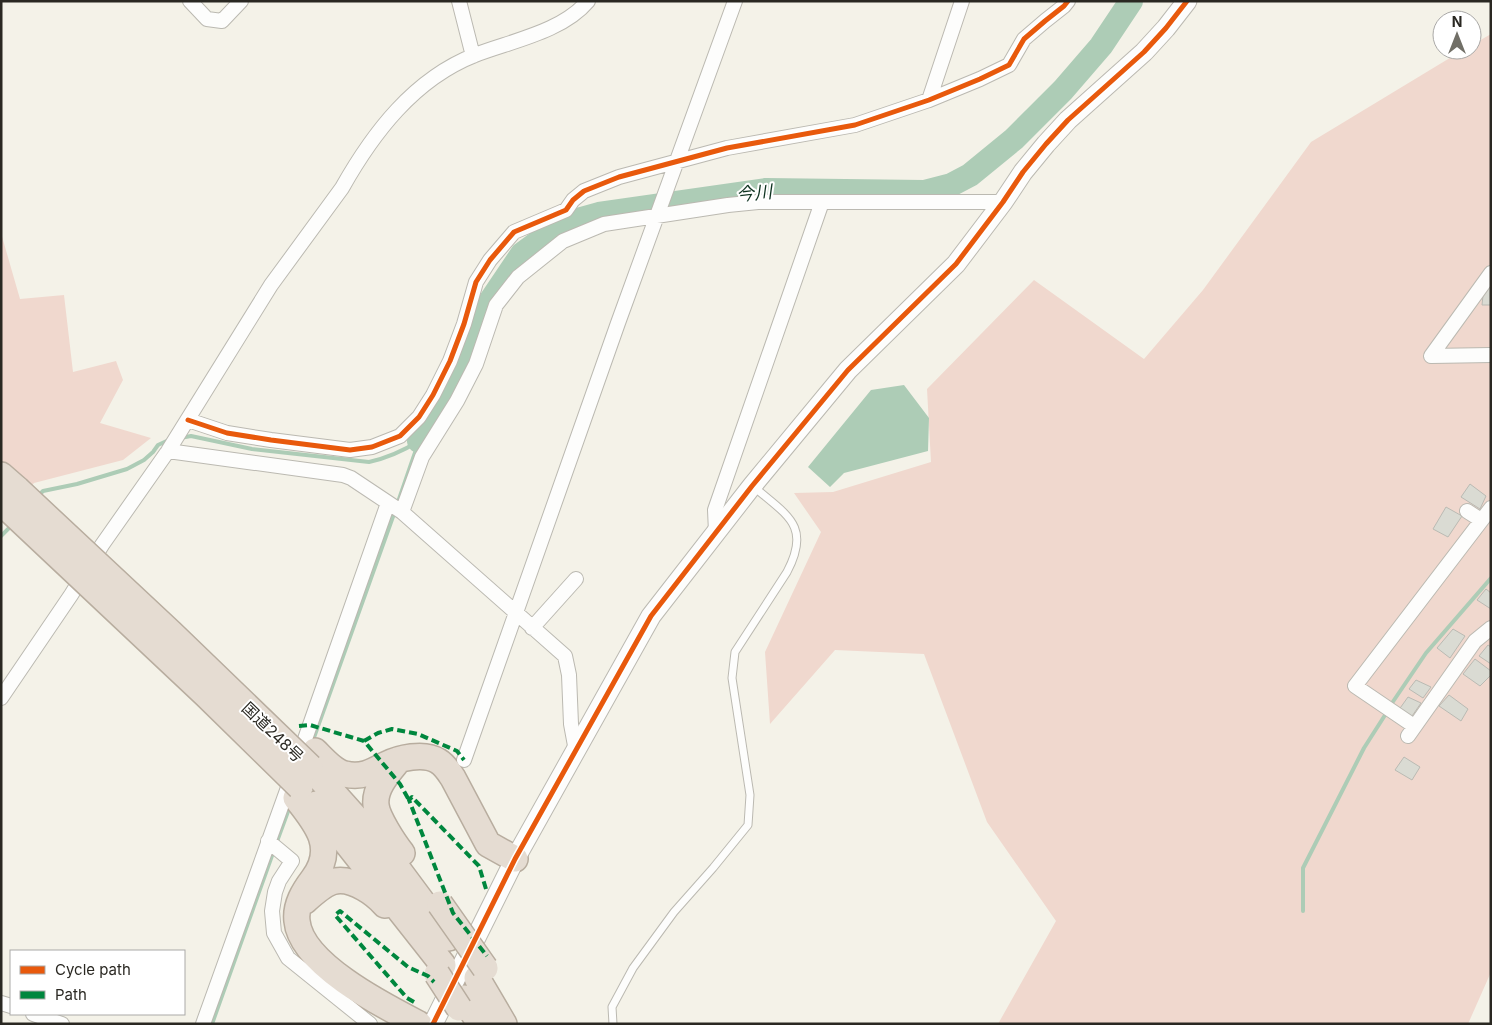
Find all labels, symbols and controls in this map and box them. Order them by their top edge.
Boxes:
north arrow [1432,10,1482,60]
text: N [1452,13,1462,30]
water label: 今川 [735,180,775,205]
street label: 国道248号 [238,698,308,766]
legend [10,950,185,1015]
text: Cycle path [55,960,131,979]
text: Path [55,985,87,1004]

